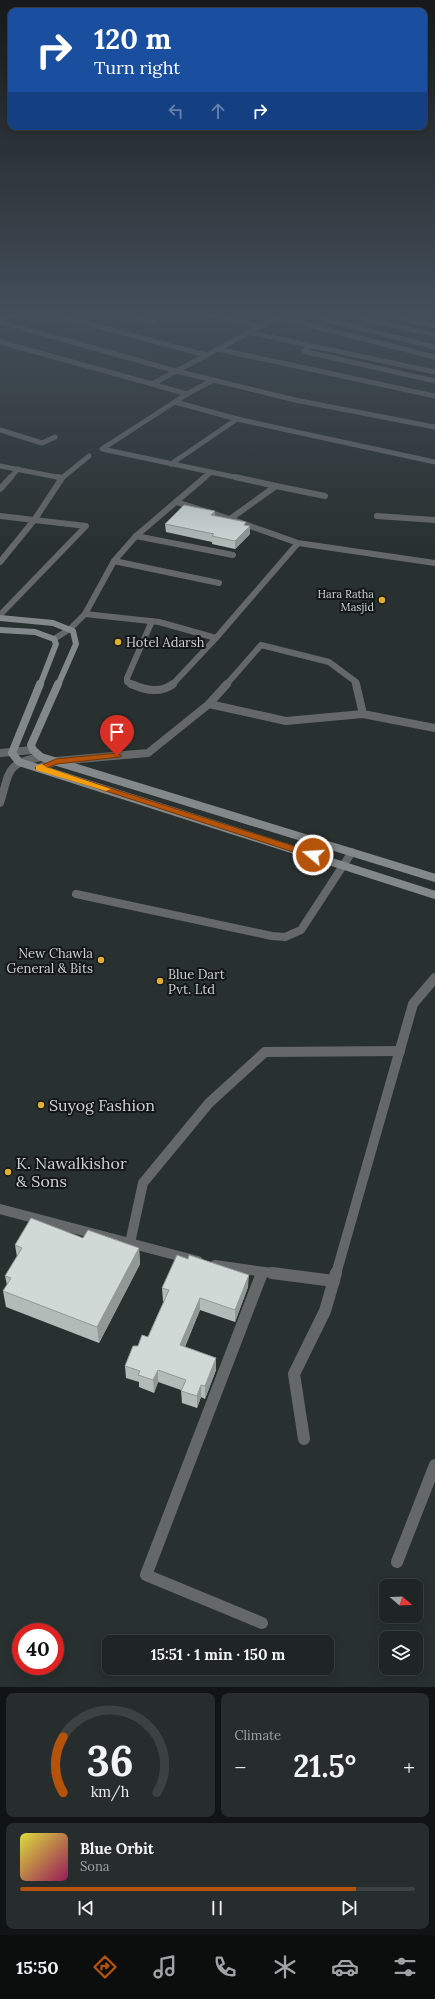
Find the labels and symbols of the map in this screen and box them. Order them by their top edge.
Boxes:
place label: Hara Ratha Masjid [318,587,374,614]
marker: Hara Ratha Masjid [377,595,387,605]
place label: Hotel Adarsh [126,634,205,651]
marker: Hotel Adarsh [113,637,123,647]
pin [100,715,134,756]
position arrow [292,834,334,876]
place label: New Chawla General & Bits [7,945,93,977]
marker: New Chawla General & Bits [96,955,106,965]
place label: Blue Dart Pvt. Ltd [168,966,225,998]
marker: Blue Dart Pvt. Ltd [155,976,165,986]
place label: Suyog Fashion [49,1095,155,1115]
marker: Suyog Fashion [36,1100,46,1110]
place label: K. Nawalkishor & Sons [16,1153,127,1191]
marker: K. Nawalkishor & Sons [3,1167,13,1177]
north arrow [379,1579,423,1623]
speed limit sign: 40 [12,1623,64,1675]

